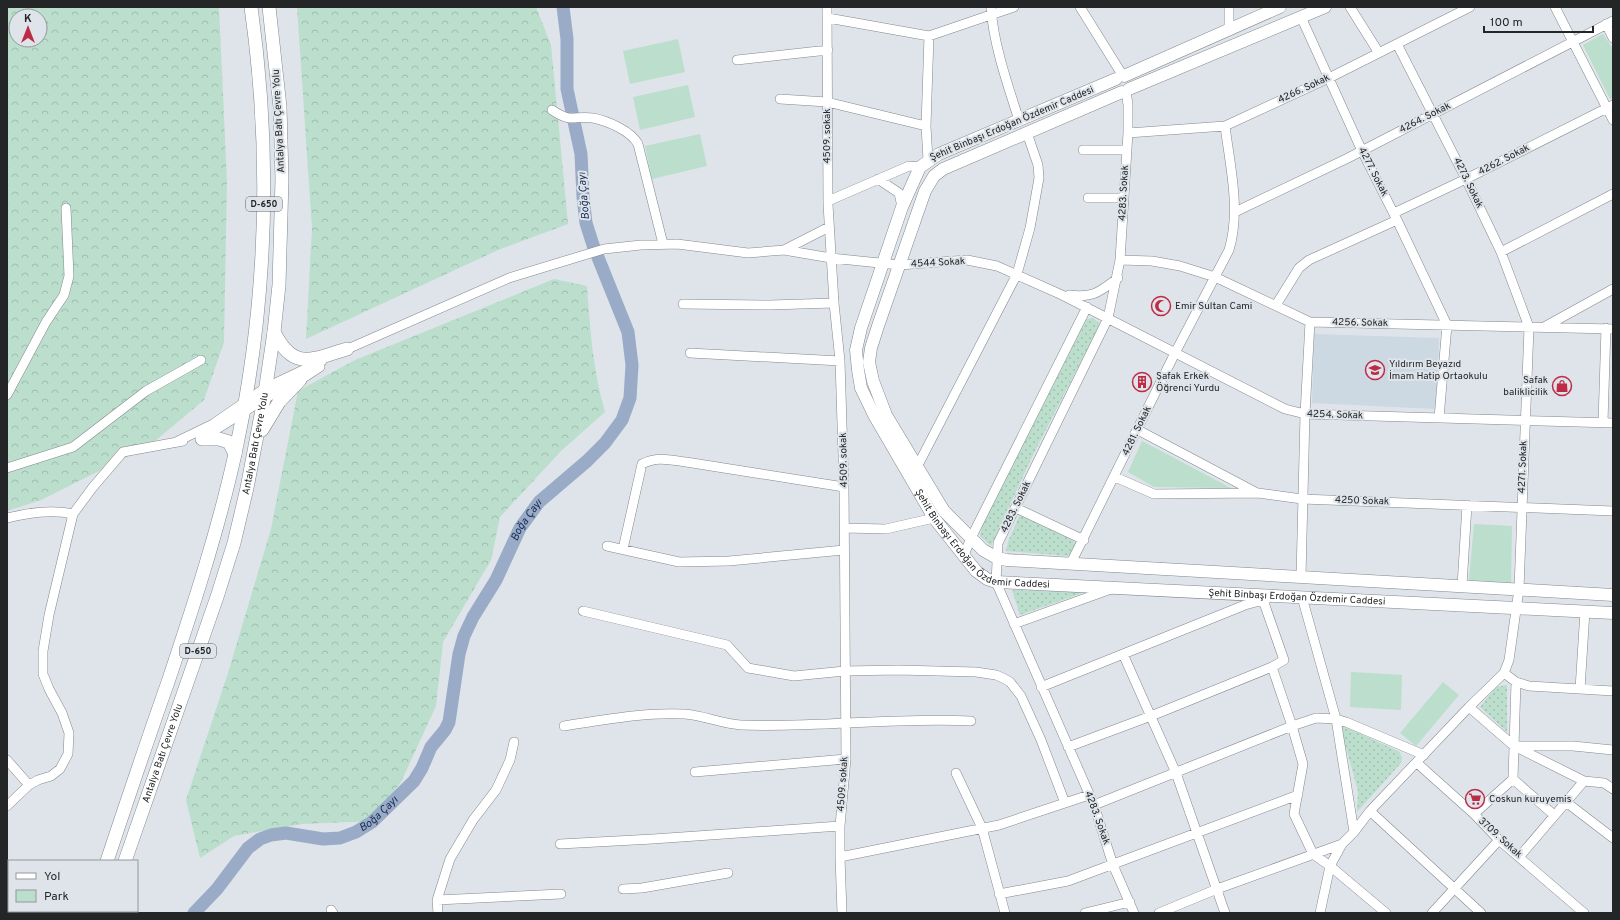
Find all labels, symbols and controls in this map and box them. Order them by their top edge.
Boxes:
north arrow [8,8,48,48]
scale bar [1484,8,1593,34]
text: K [24,12,32,26]
text: 100 m [1490,15,1523,31]
street label: Antalya Batı Çevre Yolu [270,69,288,173]
street label: 4266. Sokak [1276,71,1332,107]
street label: Şehit Binbaşı Erdoğan Özdemir Caddesi [928,83,1096,165]
street label: 4264. Sokak [1397,99,1453,137]
street label: 4509. sokak [821,108,834,164]
street label: 4262. Sokak [1476,141,1532,179]
street label: 4277. Sokak [1355,145,1391,199]
street label: 4273. Sokak [1450,155,1486,211]
street label: 4283. Sokak [1116,165,1132,221]
water label: Boğa Çayı [575,171,593,220]
road number: D-650 [246,197,282,211]
street label: 4544 Sokak [910,255,966,271]
mosque icon: Emir Sultan Cami [1150,295,1172,317]
place label: Emir Sultan Cami [1175,300,1252,313]
street label: 4256. Sokak [1332,316,1388,330]
place label: Yıldırım Beyazıd İmam Hatip Ortaokulu [1389,358,1488,383]
school or university icon: Yıldırım Beyazıd İmam Hatip Ortaokulu [1364,359,1386,381]
place label: Şafak Erkek Öğrenci Yurdu [1156,370,1220,395]
building icon: Şafak Erkek Öğrenci Yurdu [1131,371,1153,393]
place label: Safak baliklicilik [1503,374,1548,399]
shop icon: Safak baliklicilik [1551,375,1573,397]
street label: Antalya Batı Çevre Yolu [239,391,271,496]
street label: 4281. Sokak [1119,404,1155,458]
street label: 4254. Sokak [1307,408,1363,422]
street label: 4509. sokak [837,432,851,488]
street label: 4271. Sokak [1516,440,1530,494]
street label: 4283. Sokak [998,479,1034,535]
street label: Şehit Binbaşı Erdoğan Özdemir Caddesi [912,487,1050,591]
street label: 4250 Sokak [1335,494,1389,508]
water label: Boğa Çayı [508,495,545,543]
street label: Şehit Binbaşı Erdoğan Özdemir Caddesi [1208,586,1386,608]
road number: D-650 [180,644,216,658]
street label: Antalya Batı Çevre Yolu [139,702,186,805]
street label: 4509. sokak [835,756,851,812]
supermarket icon: Coskun kuruyemis [1464,788,1486,810]
street label: 4283. Sokak [1081,789,1113,847]
water label: Boğa Çayı [357,793,401,835]
place label: Coskun kuruyemis [1489,793,1572,806]
street label: 3709. Sokak [1475,815,1525,861]
legend [8,860,138,912]
text: Yol [44,869,60,885]
text: Park [44,889,69,905]

